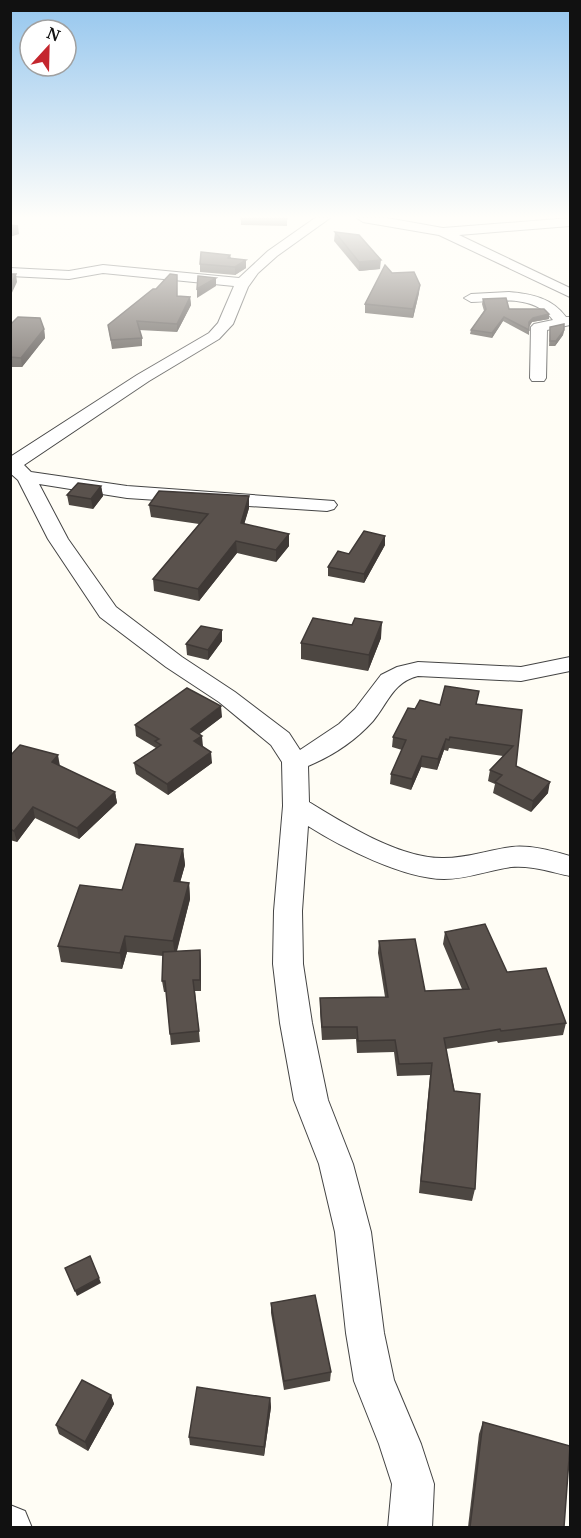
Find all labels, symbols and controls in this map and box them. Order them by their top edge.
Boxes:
north arrow [18,18,78,78]
text: N [44,22,64,47]

